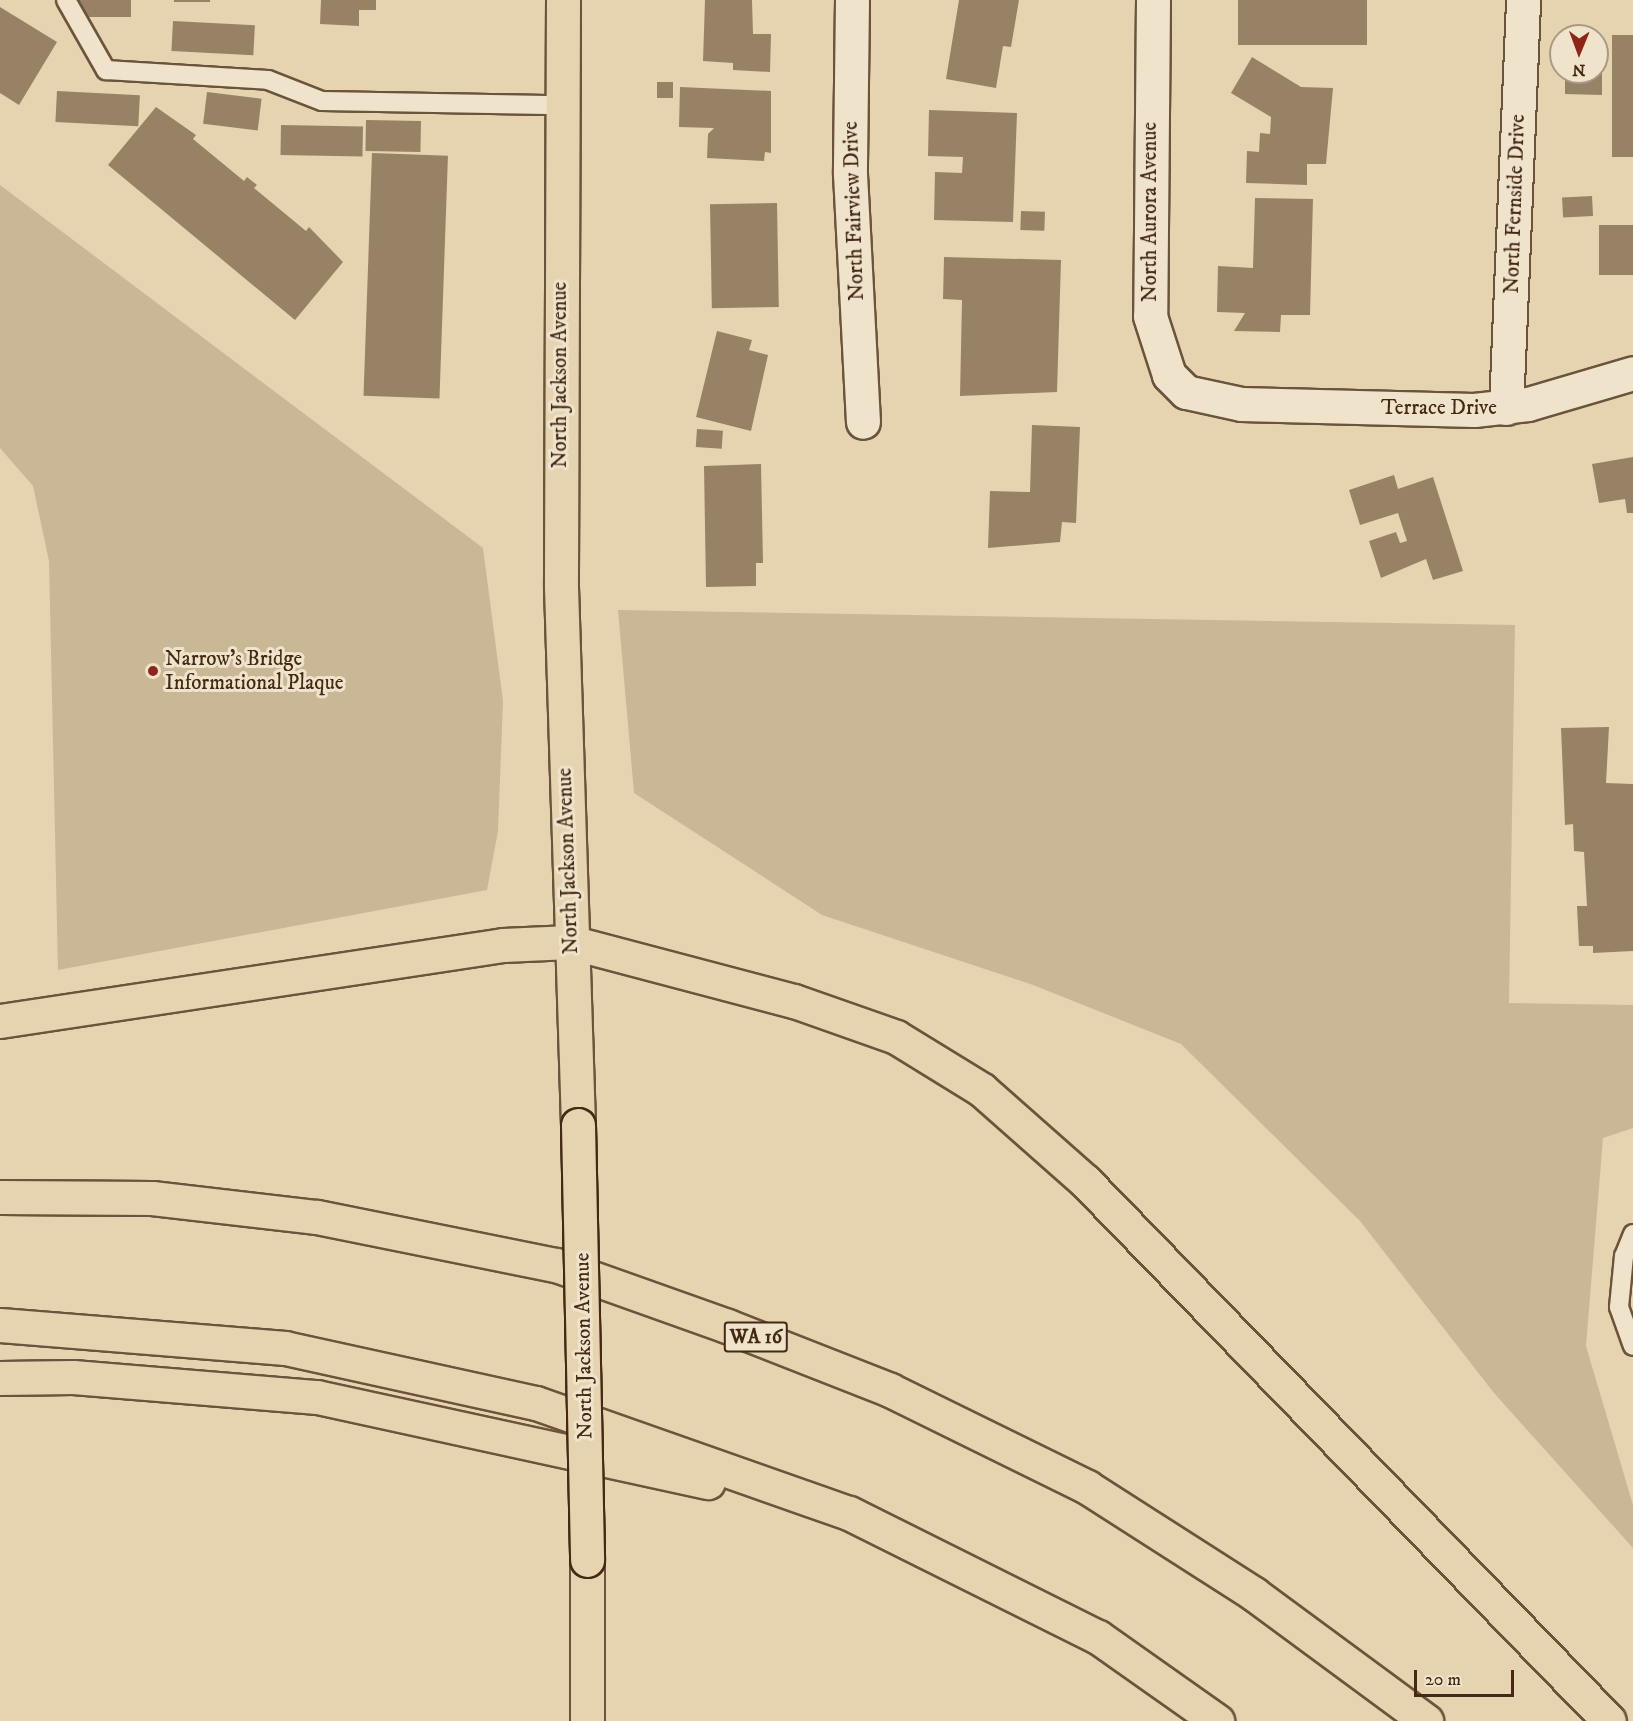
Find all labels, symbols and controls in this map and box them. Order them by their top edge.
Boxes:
north arrow [1549,24,1609,84]
text: N [1572,60,1585,80]
street label: North Fernside Drive [1499,114,1531,294]
street label: North Fairview Drive [838,121,870,301]
street label: North Aurora Avenue [1137,122,1163,302]
street label: North Jackson Avenue [547,282,573,468]
street label: Terrace Drive [1381,395,1497,421]
place label: Narrow's Bridge Informational Plaque [165,646,343,696]
marker: Narrow's Bridge Informational Plaque [146,664,160,678]
street label: North Jackson Avenue [552,767,584,955]
street label: North Jackson Avenue [570,1253,598,1439]
road number: WA 16 [723,1320,789,1354]
scale bar [1417,1658,1518,1696]
text: 20 m [1425,1669,1461,1691]

